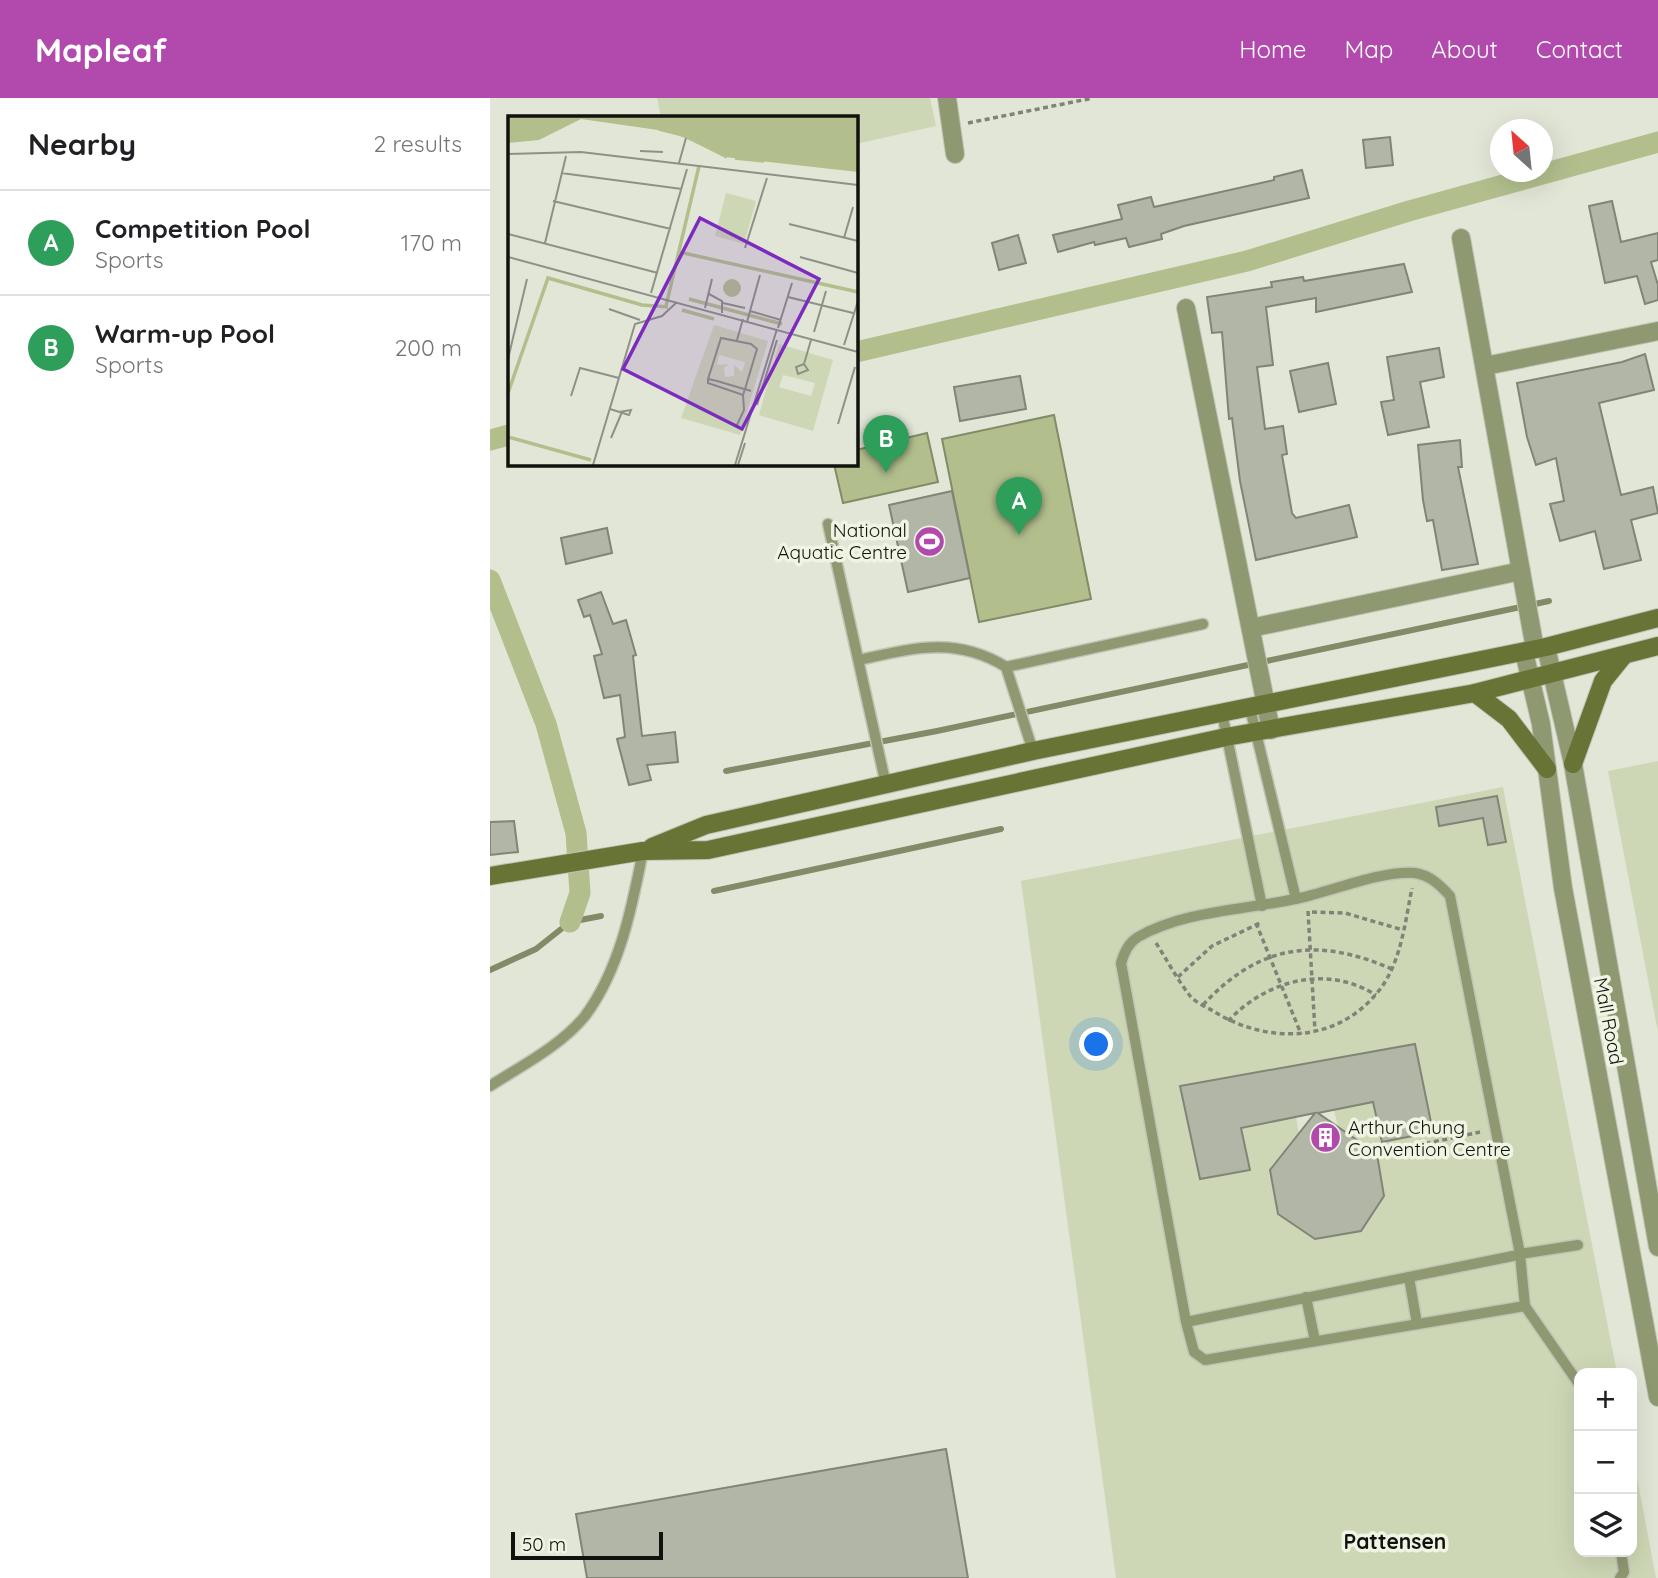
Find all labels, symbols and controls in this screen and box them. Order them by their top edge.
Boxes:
text: Mapleaf [35,29,167,70]
text: Home [1239,34,1306,64]
text: Map [1344,34,1393,64]
text: About [1431,34,1498,64]
text: Contact [1536,34,1623,64]
inset map [508,116,858,466]
north arrow [1490,119,1553,182]
text: Nearby [28,125,136,163]
text: 2 results [373,129,462,158]
text: Competition Pool [95,212,311,245]
text: A [44,228,58,257]
text: 170 m [401,228,462,257]
text: Sports [95,245,164,274]
text: Warm-up Pool [95,317,275,350]
text: B [43,333,59,362]
text: 200 m [395,333,462,362]
text: Sports [95,350,164,379]
pin: B [863,415,909,473]
pin: A [996,477,1042,535]
place label: National Aquatic Centre [777,518,907,564]
sports icon: National Aquatic Centre [913,524,947,558]
street label: Mall Road [1589,975,1629,1067]
your location [1079,1027,1113,1061]
place label: Arthur Chung Convention Centre [1348,1115,1511,1161]
building icon: Arthur Chung Convention Centre [1308,1121,1342,1155]
map controls [1574,1368,1637,1557]
button: + [1574,1368,1637,1431]
button: − [1574,1431,1637,1494]
button: layers [1574,1494,1637,1557]
district label: Pattensen [1344,1528,1446,1554]
scale bar [511,1529,663,1561]
text: 50 m [522,1532,566,1556]

